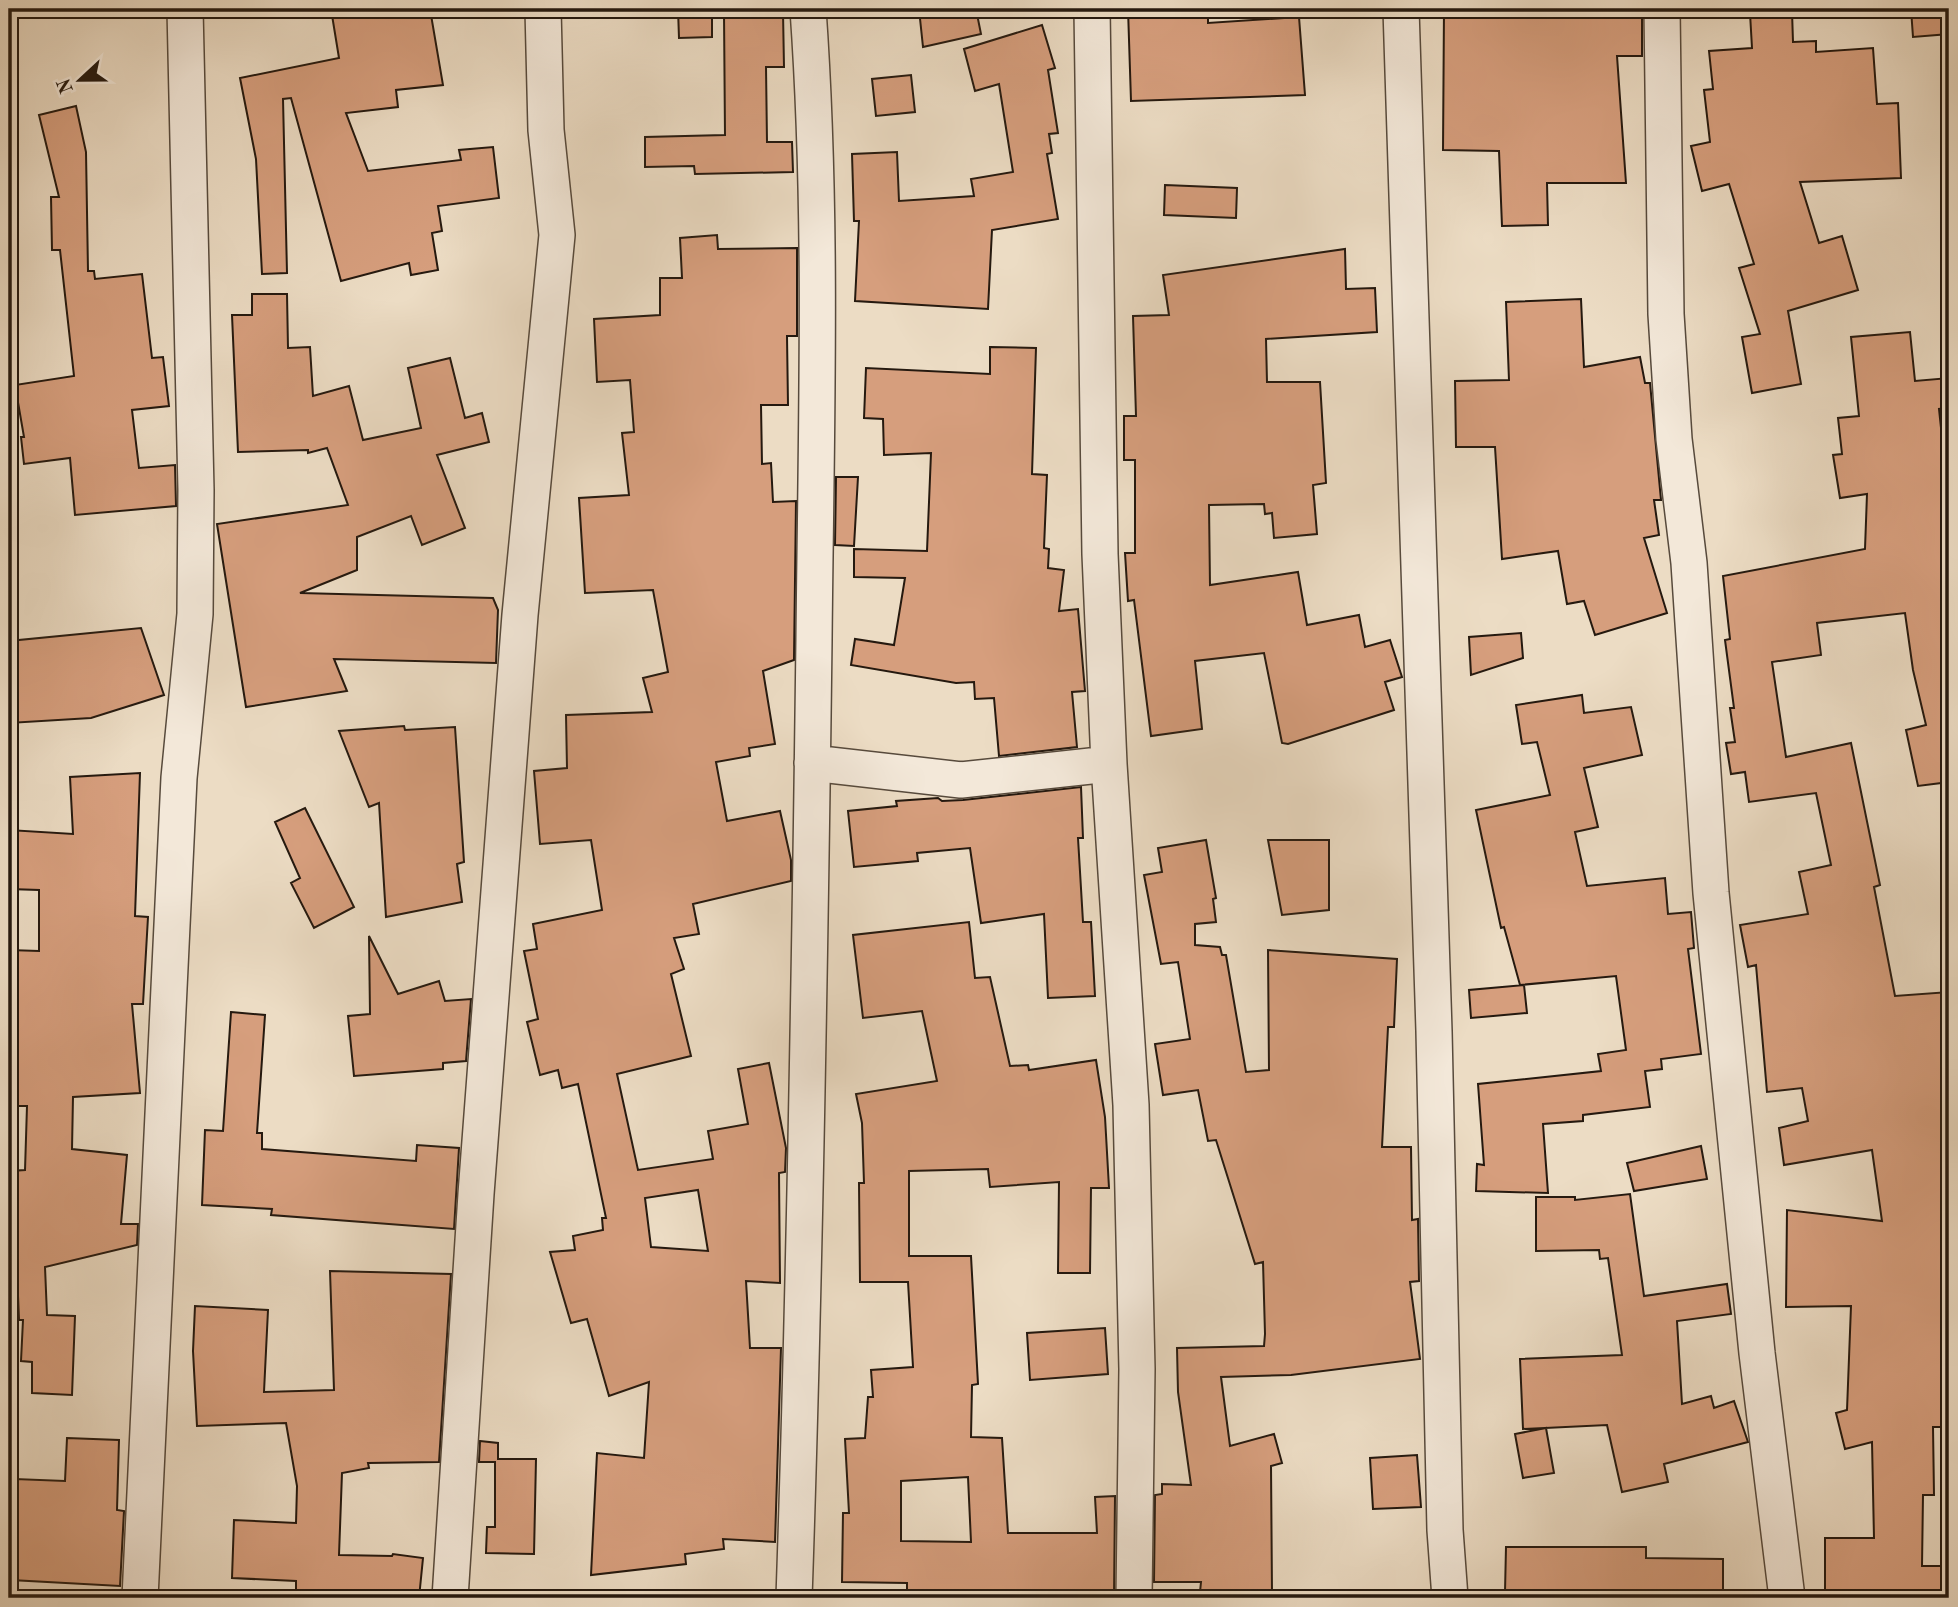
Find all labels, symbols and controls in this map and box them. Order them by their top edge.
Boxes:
north arrow [46,46,116,116]
text: N [55,75,78,96]

